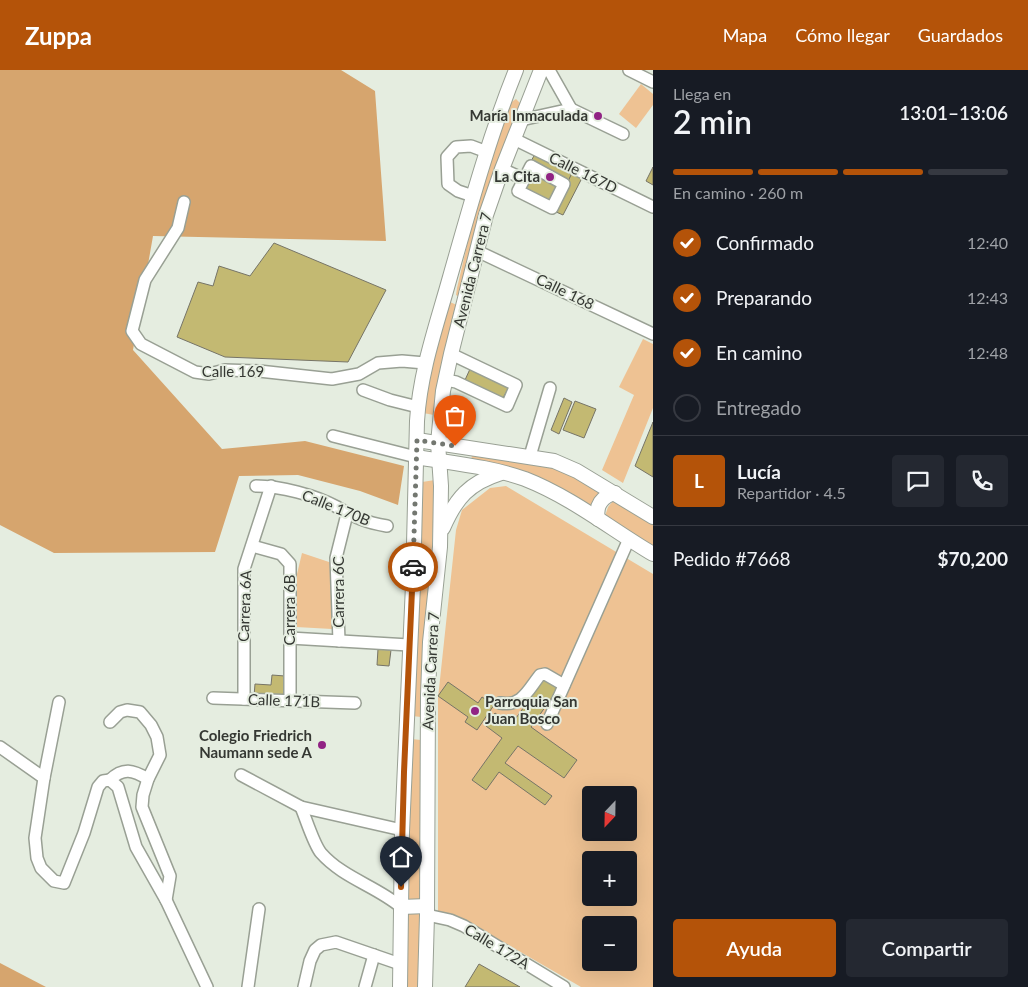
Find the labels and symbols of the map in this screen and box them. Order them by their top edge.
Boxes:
place label: María Inmaculada [470,106,588,124]
marker: María Inmaculada [592,110,604,122]
street label: Calle 167D [546,148,621,196]
place label: La Cita [494,167,540,185]
marker: La Cita [544,171,556,183]
street label: Avenida Carrera 7 [449,210,495,329]
street label: Calle 168 [533,269,597,313]
street label: Calle 169 [202,362,264,380]
pin [434,395,476,446]
street label: Calle 170B [300,485,373,529]
courier [388,542,438,592]
street label: Carrera 6C [329,556,347,628]
street label: Carrera 6A [234,569,254,642]
street label: Carrera 6B [280,574,298,646]
street label: Avenida Carrera 7 [418,611,442,730]
street label: Calle 171B [248,690,320,710]
place label: Parroquia San Juan Bosco [485,692,578,727]
marker: Parroquia San Juan Bosco [469,705,481,717]
place label: Colegio Friedrich Naumann sede A [199,726,313,761]
marker: Colegio Friedrich Naumann sede A [316,739,328,751]
north arrow [582,786,638,841]
pin [380,836,422,887]
street label: Calle 172A [462,920,534,973]

